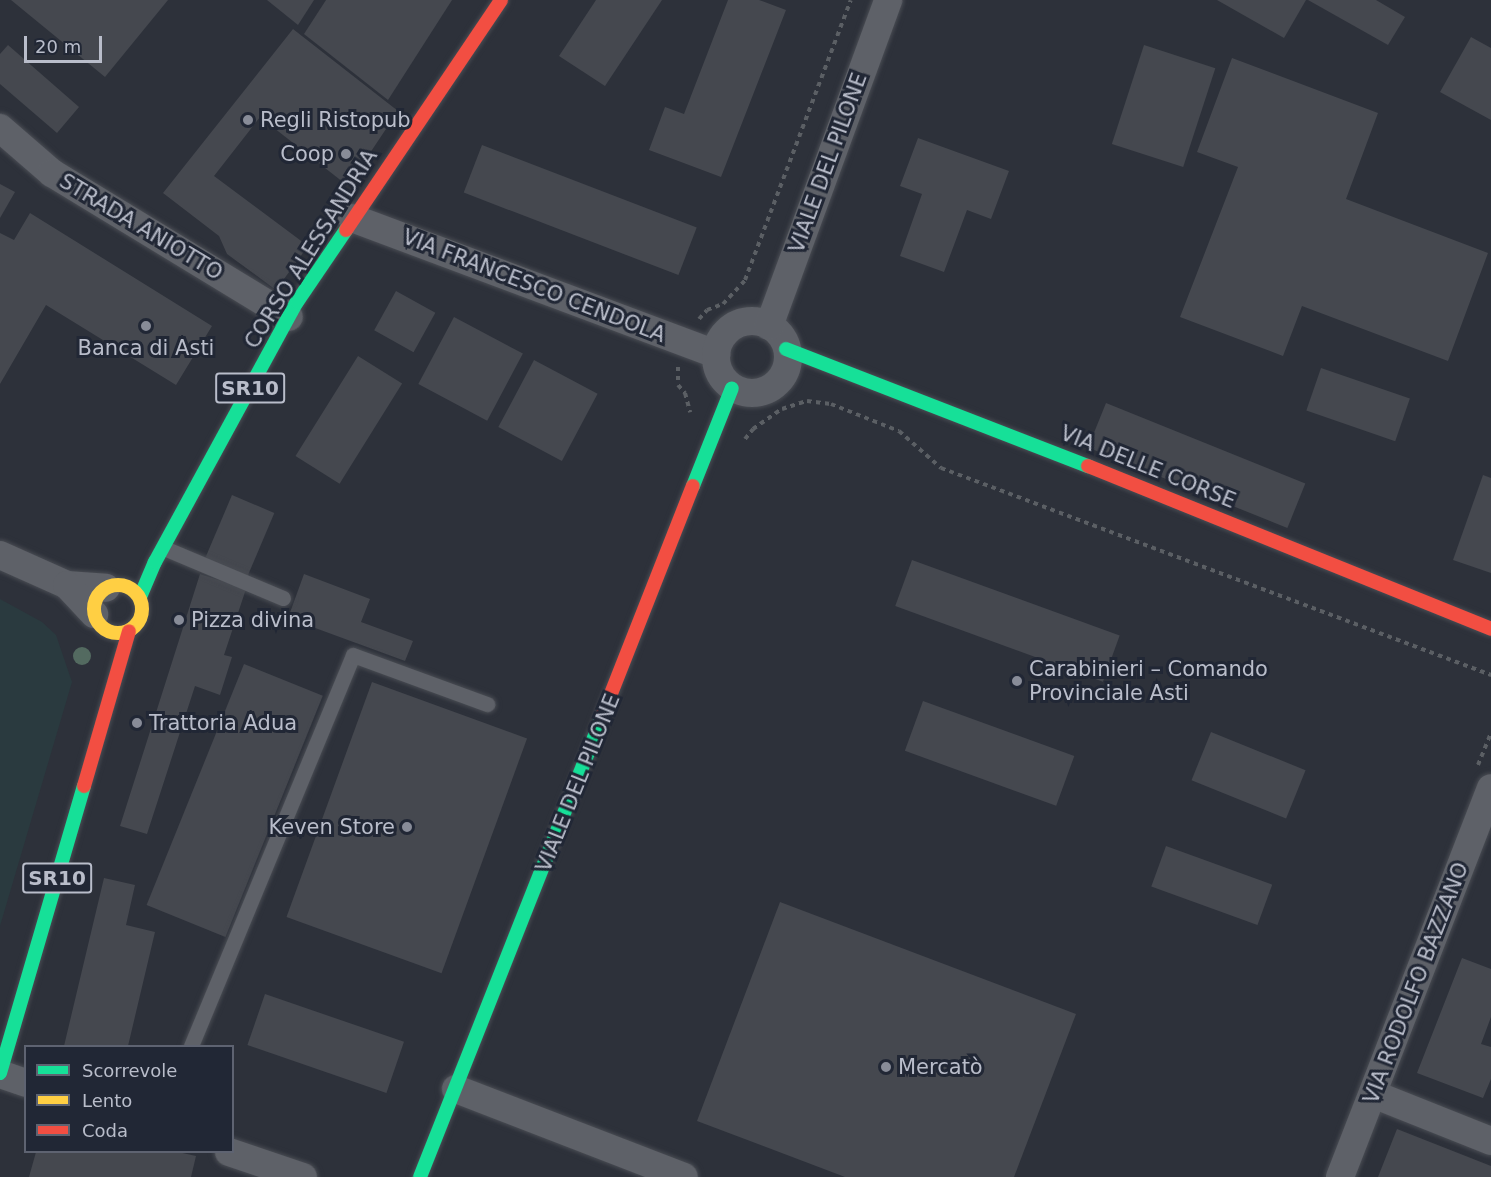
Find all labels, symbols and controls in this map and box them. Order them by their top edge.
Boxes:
scale bar [27,24,105,62]
text: 20 m [35,36,81,57]
street label: VIALE DEL PILONE [784,70,872,256]
place label: Regli Ristopub [260,107,411,133]
marker: Regli Ristopub [241,113,255,127]
place label: Coop [280,141,334,167]
street label: CORSO ALESSANDRIA [239,145,383,353]
marker: Coop [339,147,353,161]
street label: STRADA ANIOTTO [55,168,227,286]
street label: VIA FRANCESCO CENDOLA [399,224,669,348]
marker: Banca di Asti [139,319,153,333]
place label: Banca di Asti [78,335,214,361]
road number: SR10 [214,371,286,405]
street label: VIA DELLE CORSE [1057,420,1239,514]
place label: Pizza divina [191,607,314,633]
marker: Pizza divina [172,613,186,627]
place label: Carabinieri – Comando Provinciale Asti [1029,656,1268,706]
marker: Carabinieri – Comando Provinciale Asti [1010,674,1024,688]
street label: VIALE DEL PILONE [531,690,625,876]
place label: Trattoria Adua [149,710,297,736]
marker: Trattoria Adua [130,716,144,730]
place label: Keven Store [269,814,395,840]
marker: Keven Store [400,820,414,834]
street label: VIA RODOLFO BAZZANO [1358,859,1474,1107]
road number: SR10 [21,861,93,895]
legend [24,1045,234,1153]
place label: Mercatò [898,1054,983,1080]
text: Scorrevole [82,1060,177,1081]
marker: Mercatò [879,1060,893,1074]
text: Lento [82,1090,132,1111]
text: Coda [82,1120,128,1141]

